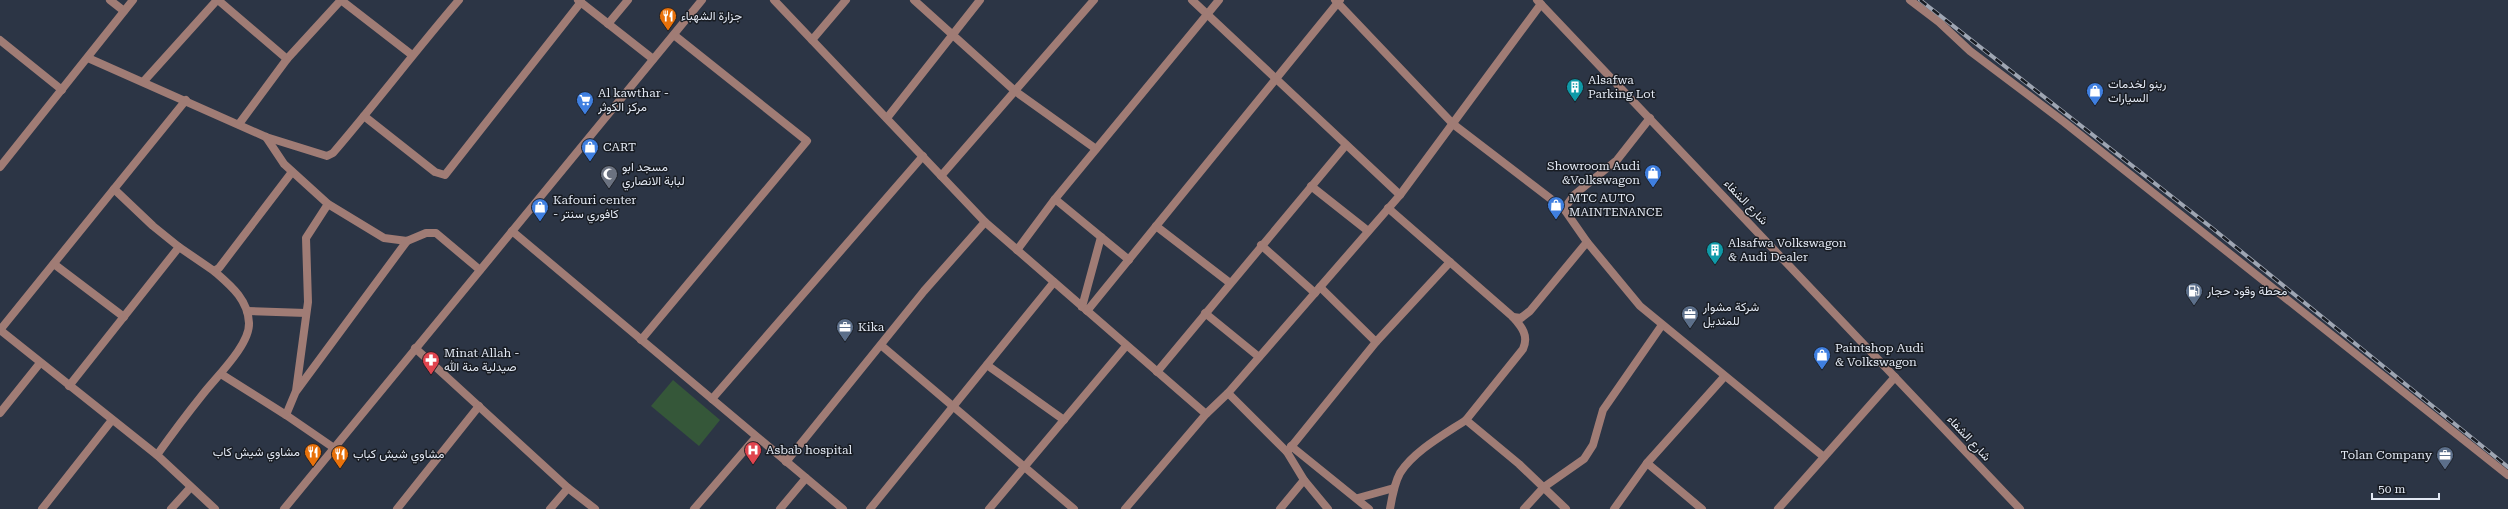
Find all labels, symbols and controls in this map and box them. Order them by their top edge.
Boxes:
restaurant icon: جزارة الشهباء [658,6,678,31]
place label: جزارة الشهباء [681,9,742,24]
place label: Alsafwa Parking Lot [1588,73,1656,101]
building icon: Alsafwa Parking Lot [1565,77,1585,102]
place label: رينو لخدمات السيارات [2108,77,2166,106]
shop icon: رينو لخدمات السيارات [2085,81,2105,106]
place label: Al kawthar - مركز الكوثر [597,86,669,115]
supermarket icon: Al kawthar - مركز الكوثر [575,90,595,115]
shop icon: CART [580,137,600,162]
place label: CART [603,140,636,154]
place label: Showroom Audi &Volkswagon [1547,159,1640,187]
place label: مسجد ابو لبابة الانصاري [622,160,685,191]
shop icon: Showroom Audi &Volkswagon [1643,163,1663,188]
mosque icon: مسجد ابو لبابة الانصاري [599,164,619,189]
street label: شارع الشفاء [1720,176,1771,229]
place label: MTC AUTO MAINTENANCE [1569,191,1662,219]
place label: Kafouri center - كافوري سنتر [553,193,636,224]
shop icon: MTC AUTO MAINTENANCE [1546,195,1566,220]
shop icon: Kafouri center - كافوري سنتر [530,197,550,222]
place label: Alsafwa Volkswagon & Audi Dealer [1728,236,1847,264]
building icon: Alsafwa Volkswagon & Audi Dealer [1705,240,1725,265]
fuel station icon: محطة وقود حجار [2184,281,2204,306]
place label: محطة وقود حجار [2206,284,2287,299]
place label: شركة مشوار للمنديل [1702,300,1759,329]
office icon: شركة مشوار للمنديل [1680,304,1700,329]
office icon: Kika [835,317,855,342]
place label: Kika [858,320,885,334]
place label: Paintshop Audi & Volkswagon [1835,341,1924,369]
shop icon: Paintshop Audi & Volkswagon [1812,345,1832,370]
place label: Minat Allah - صيدلية منة الله [444,346,519,374]
pharmacy icon: Minat Allah - صيدلية منة الله [421,350,441,375]
street label: شارع الشفاء [1943,412,1994,465]
hospital icon: Asbab hospital [743,440,763,465]
restaurant icon: مشاوي شيش كاب [303,442,323,467]
place label: Asbab hospital [766,443,852,457]
restaurant icon: مشاوي شيش كباب [330,444,350,469]
place label: مشاوي شيش كاب [213,445,300,462]
office icon: Tolan Company [2435,445,2455,470]
place label: مشاوي شيش كباب [353,447,444,464]
place label: Tolan Company [2340,448,2433,462]
scale bar [2372,475,2439,501]
text: 50 m [2378,482,2405,496]

